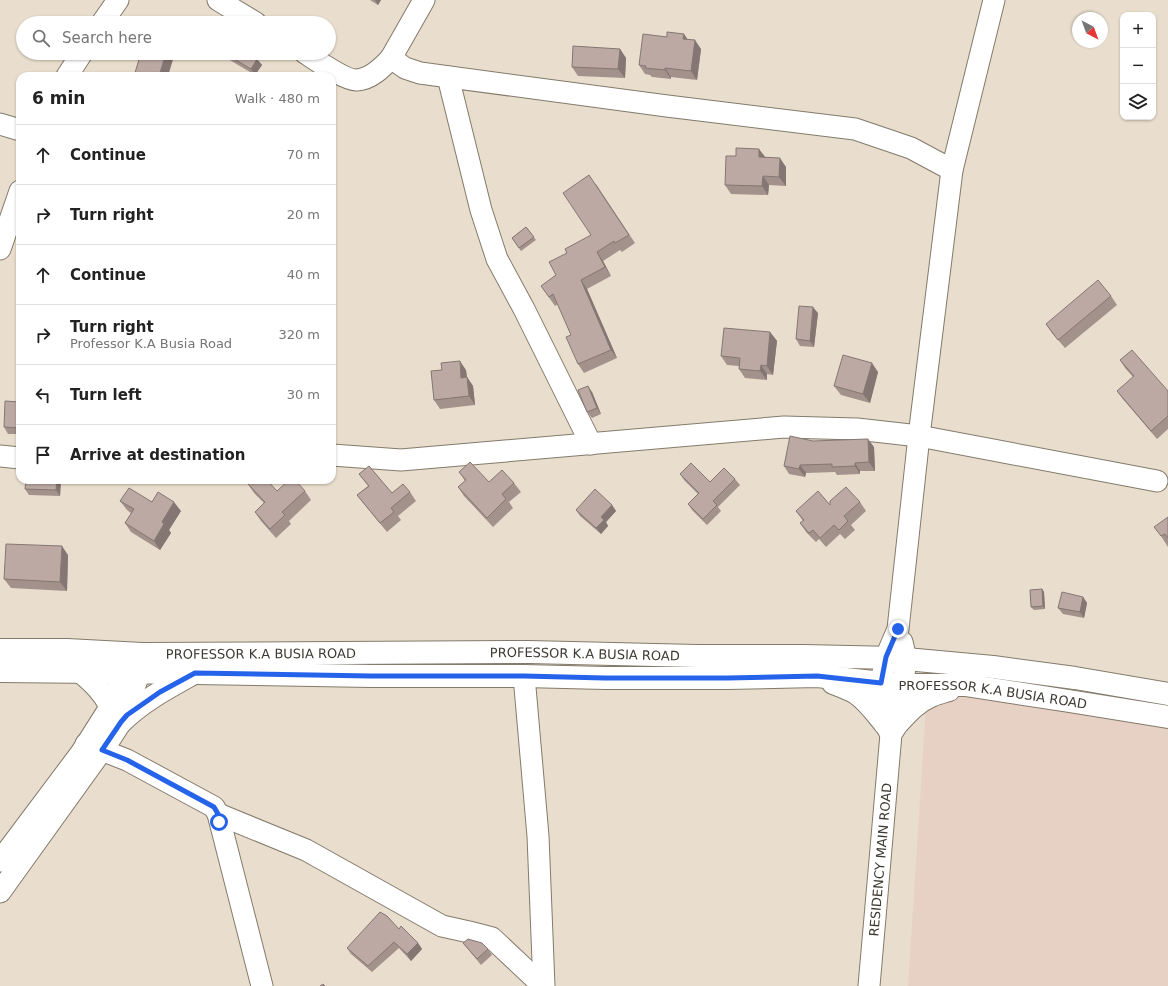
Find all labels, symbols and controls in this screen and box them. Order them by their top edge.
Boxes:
north arrow [1072,12,1108,48]
map controls [1120,12,1156,120]
button: + [1120,12,1156,48]
search box [16,16,336,60]
icon: search [30,27,52,49]
text: Search here [62,29,152,47]
button: − [1120,48,1156,84]
button: layers [1120,84,1156,120]
text: 6 min [32,88,85,108]
text: Walk · 480 m [235,91,320,106]
icon: ahead [32,144,54,166]
text: Continue [70,146,146,164]
text: 70 m [287,147,320,162]
icon: right [32,204,54,226]
text: Turn right [70,206,154,224]
text: 20 m [287,207,320,222]
icon: ahead [32,264,54,286]
text: Continue [70,266,146,284]
text: 40 m [287,267,320,282]
text: Turn right [70,318,154,336]
icon: right [32,324,54,346]
text: 320 m [278,327,320,342]
text: Professor K.A Busia Road [70,336,232,351]
icon: left [32,384,54,406]
text: Turn left [70,386,142,404]
text: 30 m [287,387,320,402]
icon: arrive [32,444,54,466]
text: Arrive at destination [70,446,245,464]
route end [889,620,907,638]
street label: PROFESSOR K.A BUSIA ROAD [490,645,680,664]
street label: PROFESSOR K.A BUSIA ROAD [166,646,356,662]
street label: PROFESSOR K.A BUSIA ROAD [898,678,1088,712]
street label: RESIDENCY MAIN ROAD [866,782,895,937]
route start [210,813,228,831]

